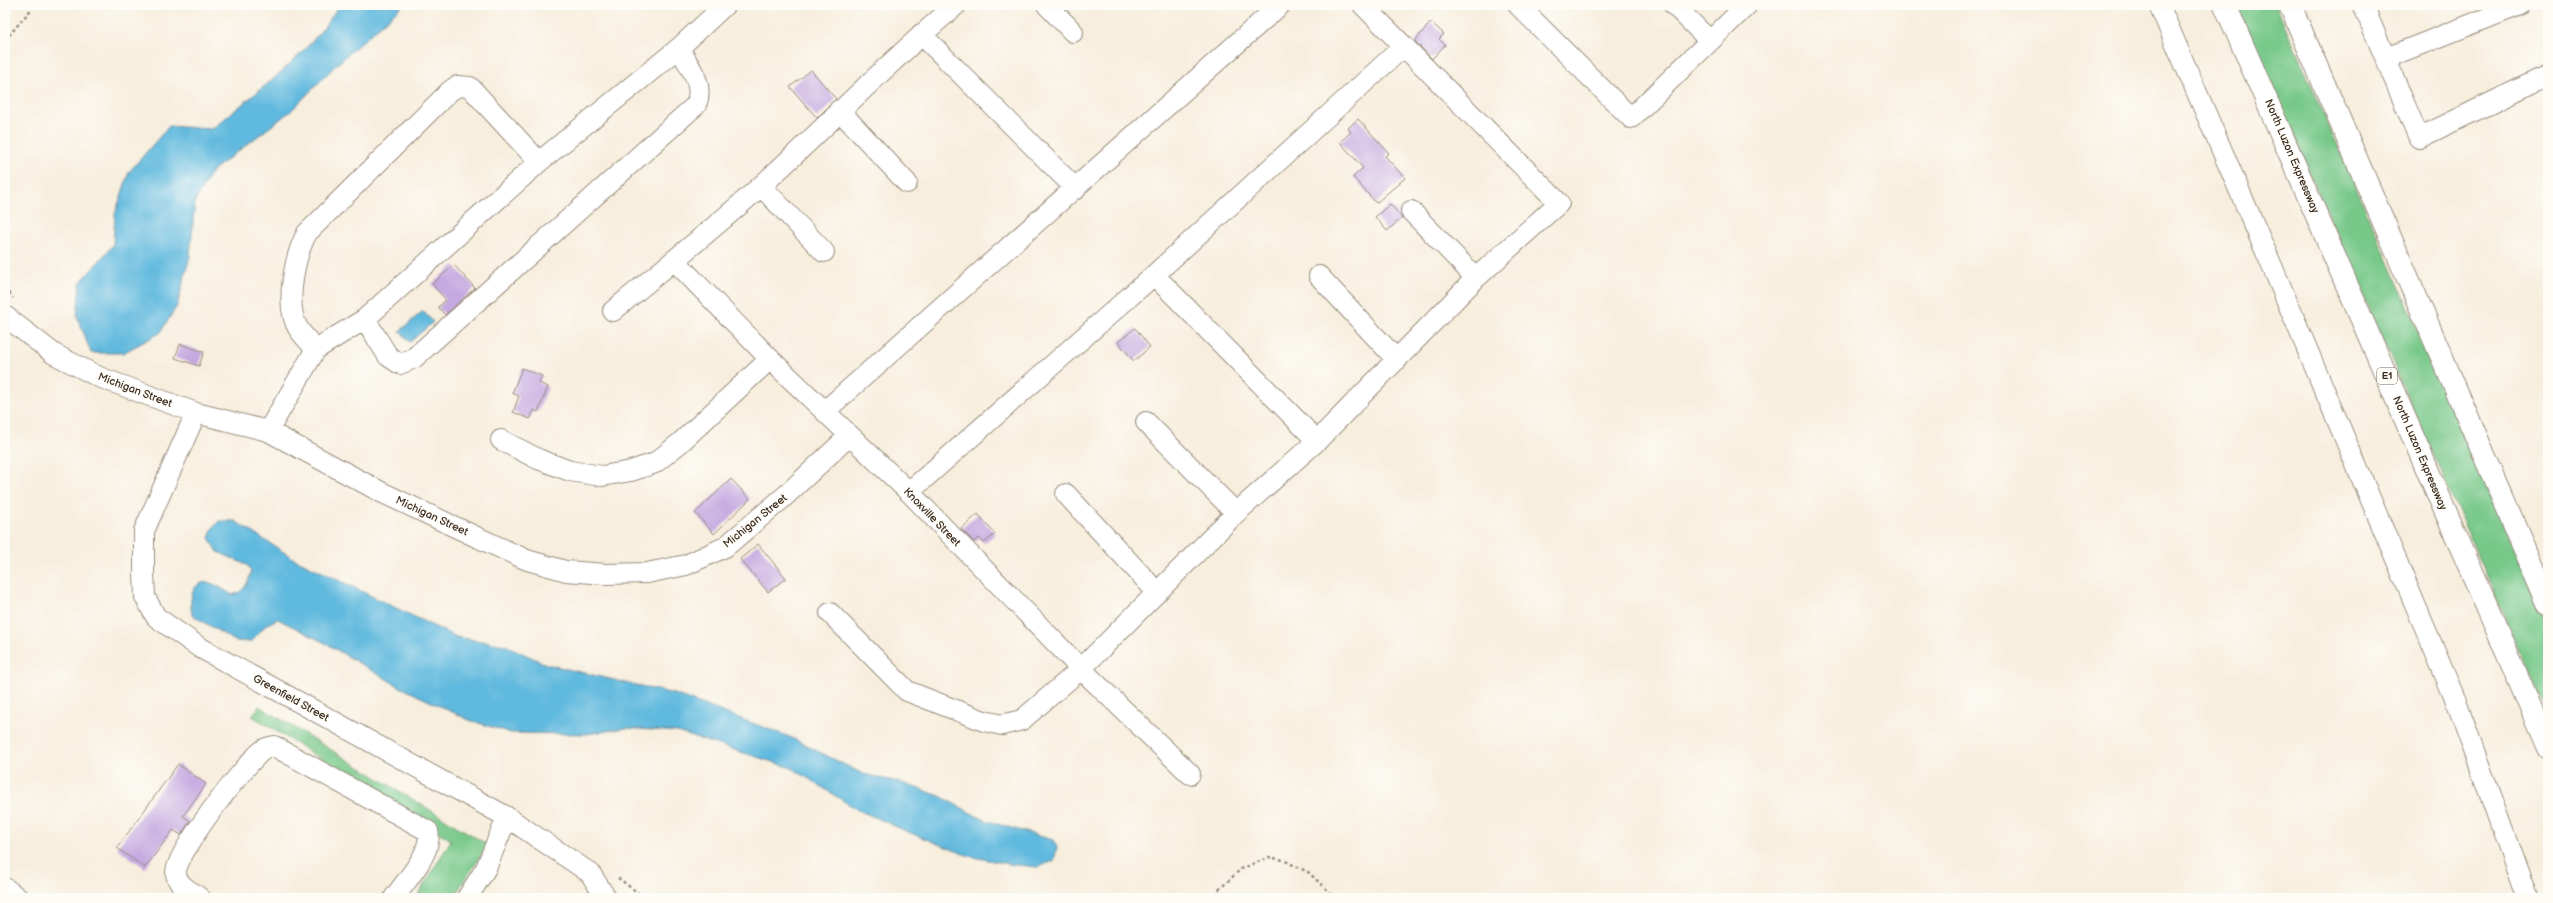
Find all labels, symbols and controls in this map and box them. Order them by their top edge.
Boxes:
street label: North Luzon Expressway [2262,97,2322,215]
road number: E1 [2377,368,2397,384]
street label: Michigan Street [96,370,174,410]
street label: North Luzon Expressway [2390,394,2450,512]
street label: Knoxville Street [901,485,964,549]
street label: Michigan Street [720,491,790,551]
street label: Michigan Street [394,494,471,539]
street label: Greenfield Street [251,672,332,725]

